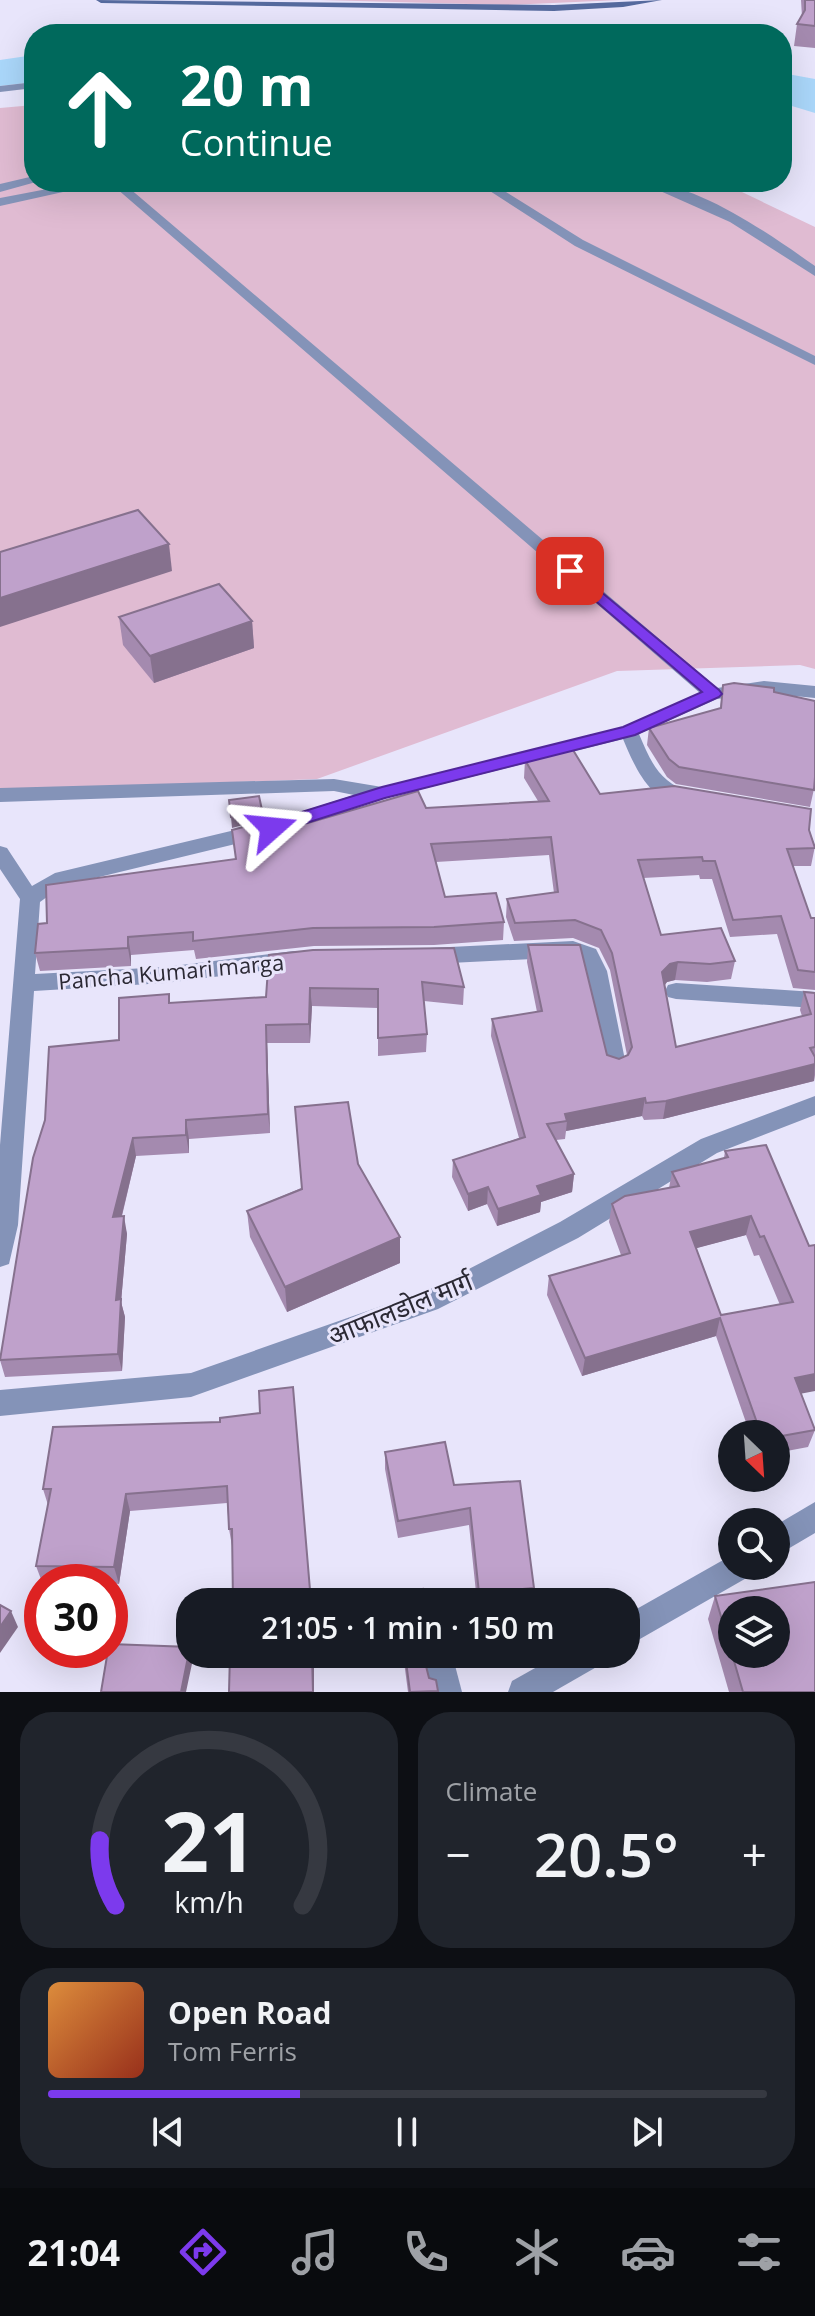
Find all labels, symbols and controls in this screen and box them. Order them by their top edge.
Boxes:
text: 20 m [180,46,314,122]
icon: ahead [48,56,152,160]
text: Continue [180,118,333,167]
pin [536,537,604,605]
icon: arrive [548,549,592,593]
position arrow [230,786,314,870]
street label: Pancha Kumari marga [57,946,285,996]
street label: आफालडोल मार्ग [322,1262,479,1353]
north arrow [718,1420,790,1492]
map controls [718,1420,790,1668]
button: search [718,1508,790,1580]
speed limit sign: 30 [24,1564,128,1668]
button: layers [718,1596,790,1668]
text: 21:05 · 1 min · 150 m [261,1607,555,1648]
text: Climate [446,1773,537,1809]
text: 21 [161,1783,256,1896]
text: 20.5° [534,1813,679,1895]
text: − [446,1824,471,1884]
text: + [742,1824,767,1884]
text: km/h [174,1882,243,1921]
text: Open Road [168,1992,332,2033]
text: Tom Ferris [168,2033,297,2069]
icon: previous [146,2110,190,2154]
icon: pause [385,2110,429,2154]
icon: next [625,2110,669,2154]
icon: directions [175,2224,231,2280]
icon: music [287,2224,343,2280]
icon: phone [398,2224,454,2280]
icon: climate [509,2224,565,2280]
icon: car [620,2224,676,2280]
icon: filters [731,2224,787,2280]
text: 21:04 [28,2228,120,2277]

